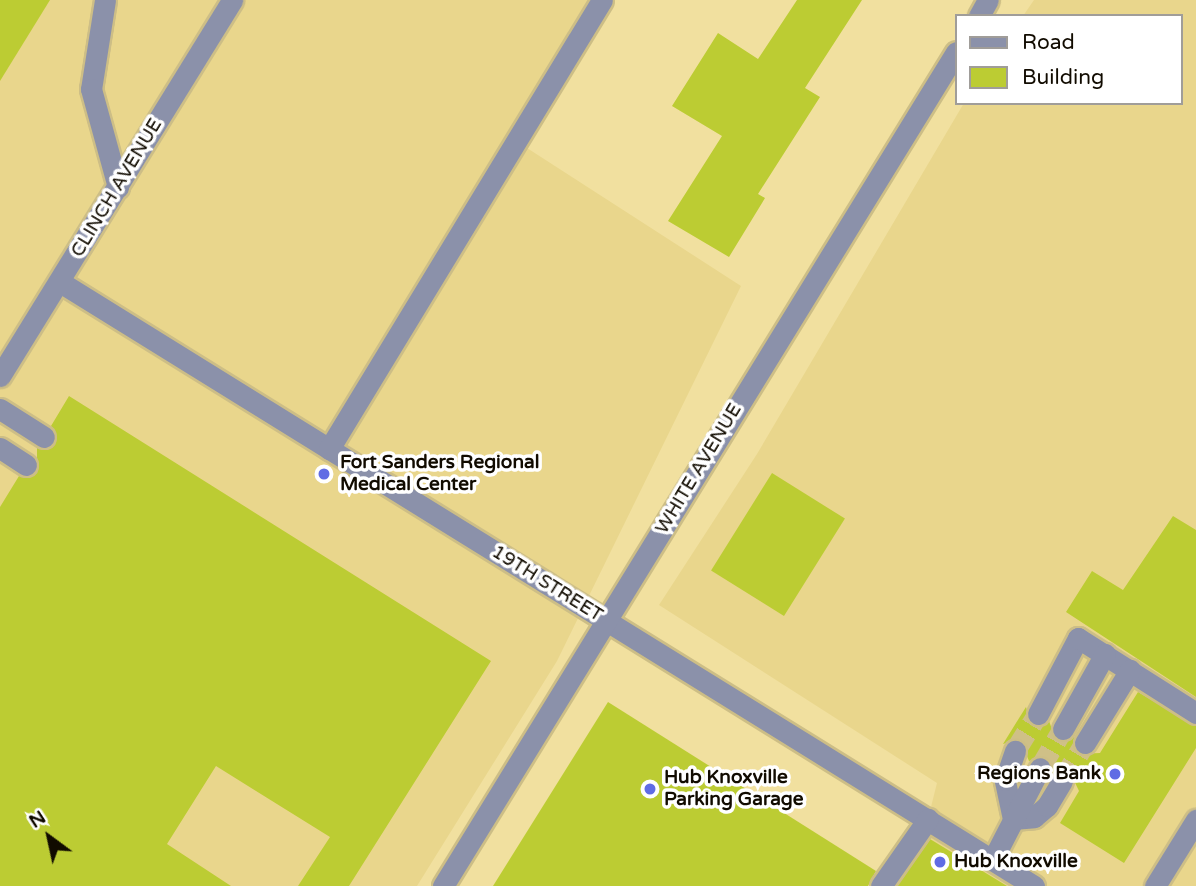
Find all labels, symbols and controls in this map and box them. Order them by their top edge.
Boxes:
legend [954,14,1182,105]
text: Road [1022,30,1075,55]
text: Building [1022,65,1104,90]
street label: CLINCH AVENUE [67,115,167,261]
street label: WHITE AVENUE [651,400,747,538]
place label: Fort Sanders Regional Medical Center [340,452,539,496]
marker: Fort Sanders Regional Medical Center [314,464,334,484]
street label: 19TH STREET [487,541,607,627]
place label: Regions Bank [977,763,1101,785]
marker: Regions Bank [1107,766,1123,782]
place label: Hub Knoxville Parking Garage [664,767,804,811]
marker: Hub Knoxville Parking Garage [642,781,658,797]
north arrow [14,802,84,872]
text: N [25,806,50,833]
place label: Hub Knoxville [954,851,1078,873]
marker: Hub Knoxville [932,854,948,870]

